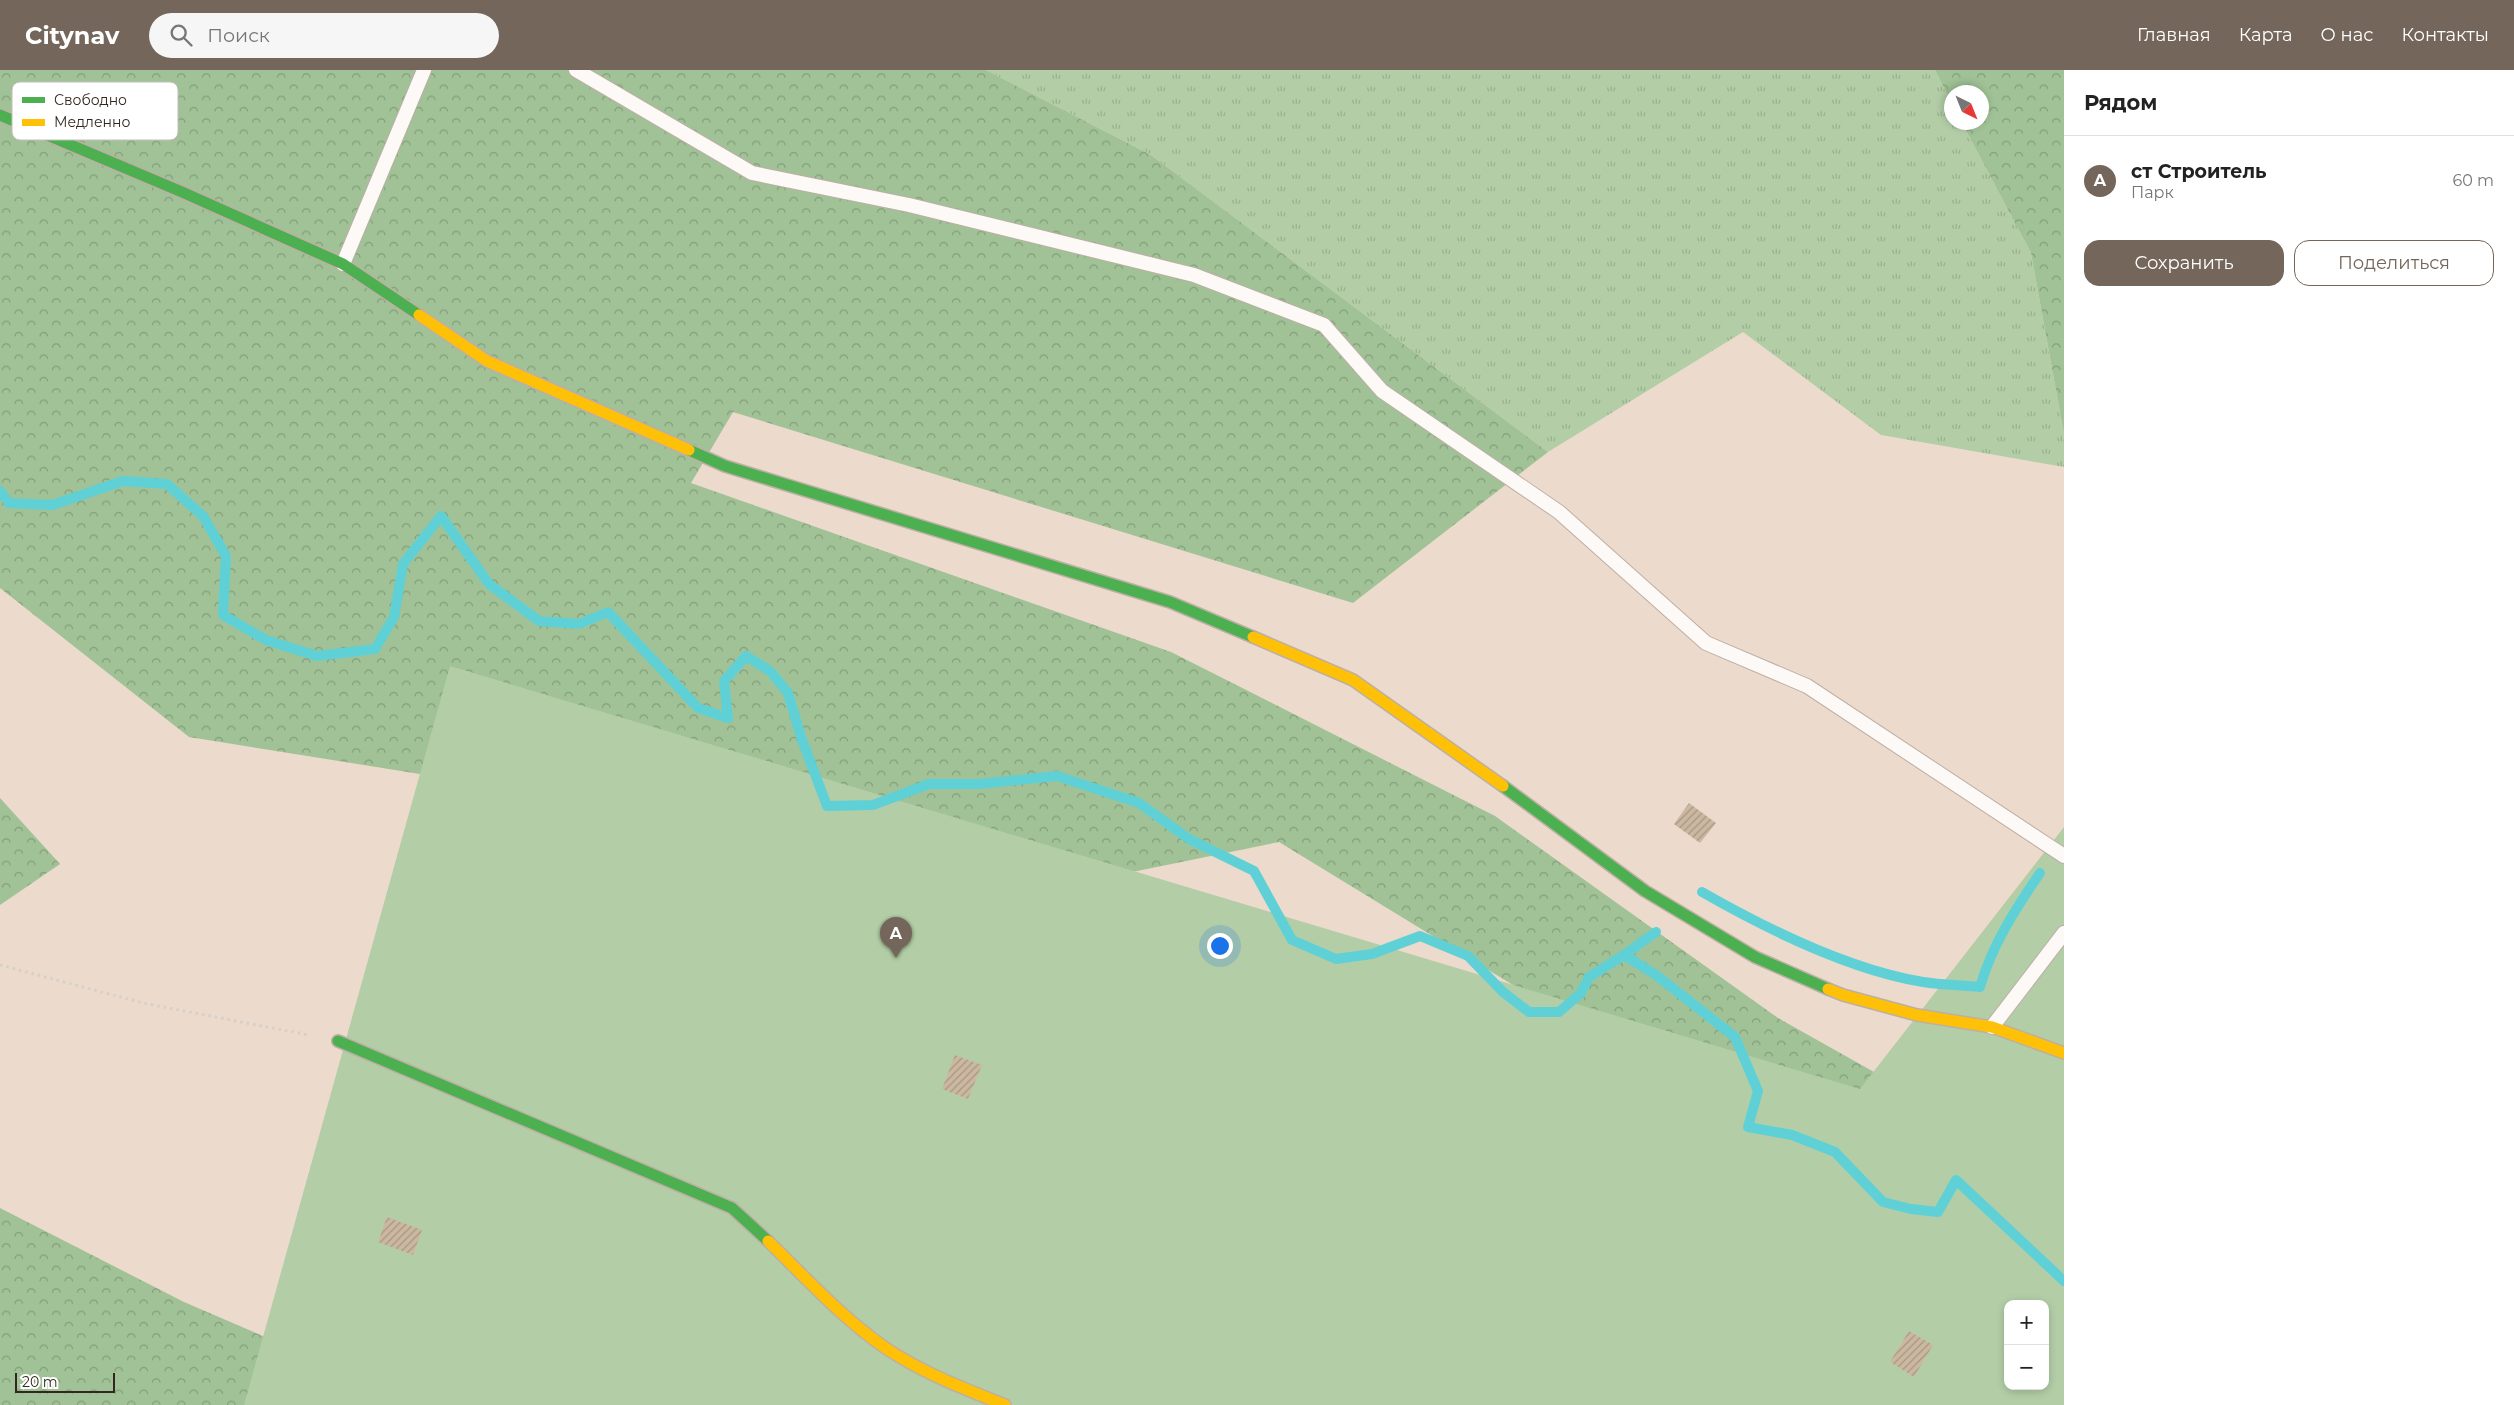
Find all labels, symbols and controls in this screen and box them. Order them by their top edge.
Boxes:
search box [149,13,499,58]
text: Citynav [25,21,119,50]
icon: search [167,21,195,49]
text: Поиск [207,24,270,47]
text: Главная [2137,24,2211,46]
text: Карта [2239,24,2293,46]
text: О нас [2321,24,2373,46]
text: Контакты [2401,24,2489,46]
legend [12,82,178,140]
north arrow [1944,85,1989,130]
text: Рядом [2084,90,2157,115]
text: Свободно [54,91,127,109]
text: Медленно [54,113,130,131]
text: ст Строитель [2131,160,2267,183]
text: A [2094,171,2106,190]
text: 60 m [2452,171,2494,190]
text: Парк [2131,183,2174,202]
button: Сохранить [2084,240,2284,286]
button: Поделиться [2294,240,2494,286]
pin: A [880,917,912,958]
your location [1207,933,1233,959]
map controls [2004,1300,2049,1390]
button: + [2004,1300,2049,1345]
button: − [2004,1345,2049,1390]
scale bar [15,1370,115,1393]
text: 20 m [22,1373,58,1391]

